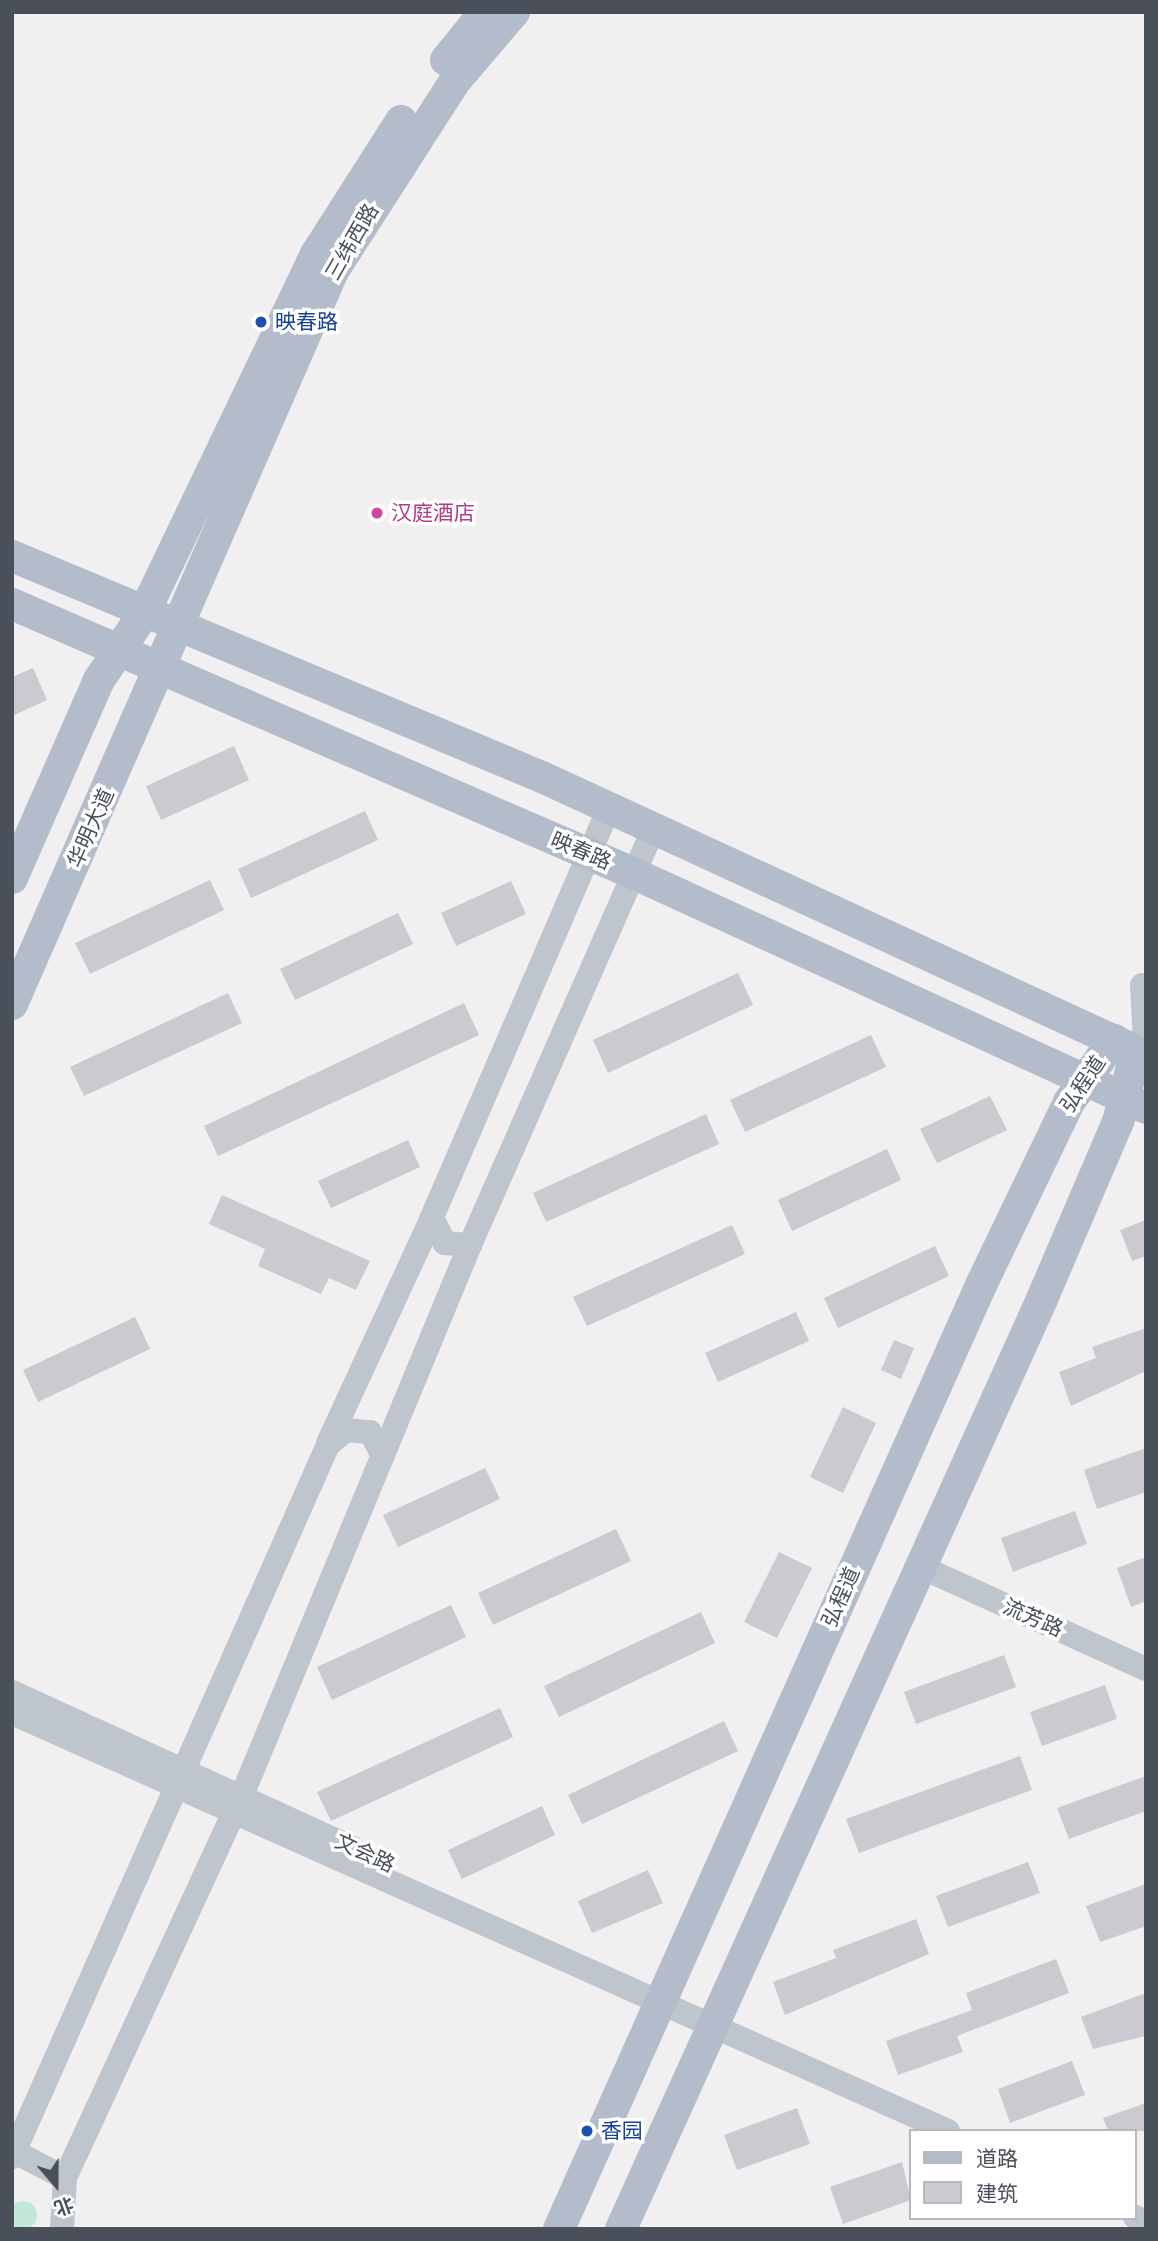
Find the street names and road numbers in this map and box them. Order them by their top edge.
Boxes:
street label: 三纬西路 [320,199,384,285]
street label: 华明大道 [62,785,120,871]
street label: 映春路 [547,827,615,875]
street label: 弘程道 [1055,1051,1111,1117]
street label: 弘程道 [817,1563,865,1631]
street label: 流芳路 [999,1594,1067,1642]
street label: 文会路 [331,1828,399,1878]

